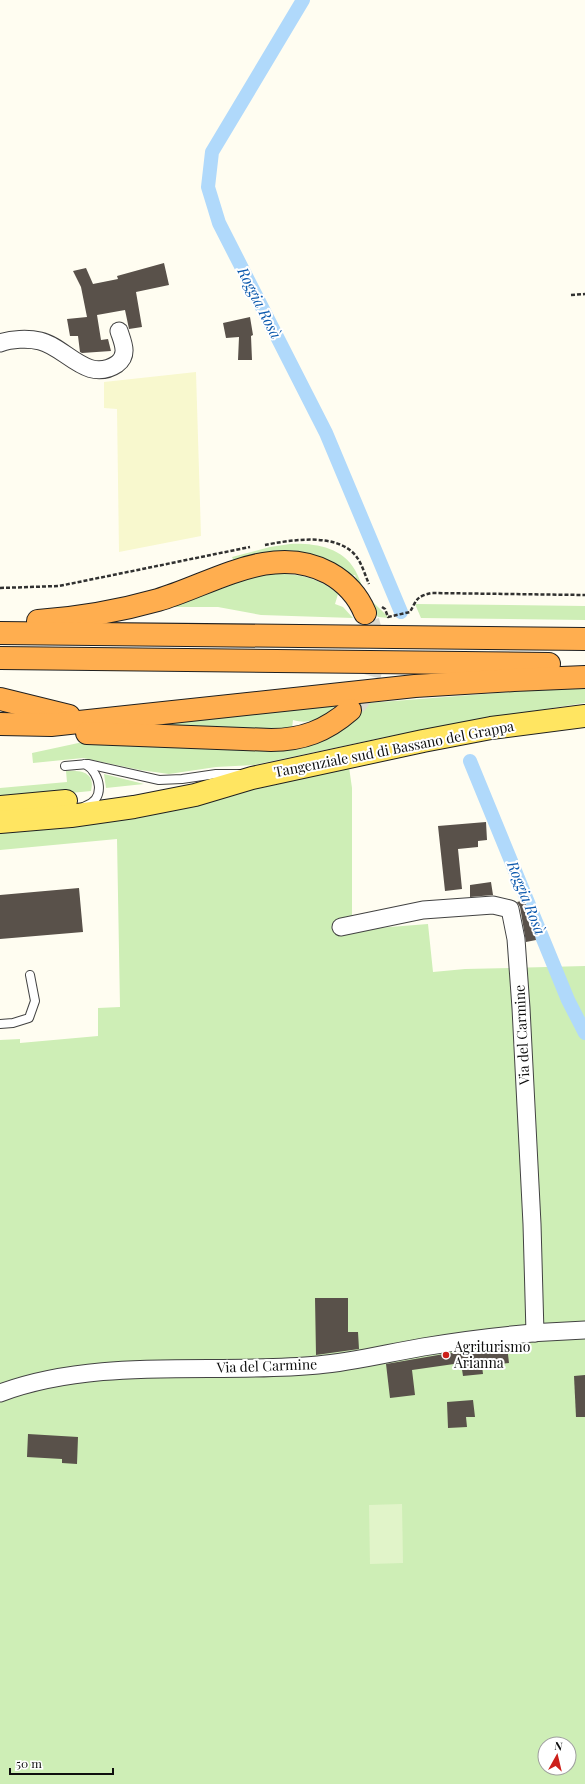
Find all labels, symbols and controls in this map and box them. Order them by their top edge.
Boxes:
water label: Roggia Rosà [233,262,287,342]
street label: Tangenziale sud di Bassano del Grappa [272,716,515,781]
water label: Roggia Rosà [503,857,551,938]
street label: Via del Carmine [509,984,534,1087]
place label: Agriturismo Arianna [453,1337,531,1372]
marker: Agriturismo Arianna [441,1350,451,1360]
street label: Via del Carmine [216,1354,317,1377]
north arrow [537,1736,577,1776]
text: N [553,1738,563,1754]
scale bar [10,1750,113,1776]
text: 50 m [16,1755,42,1771]

